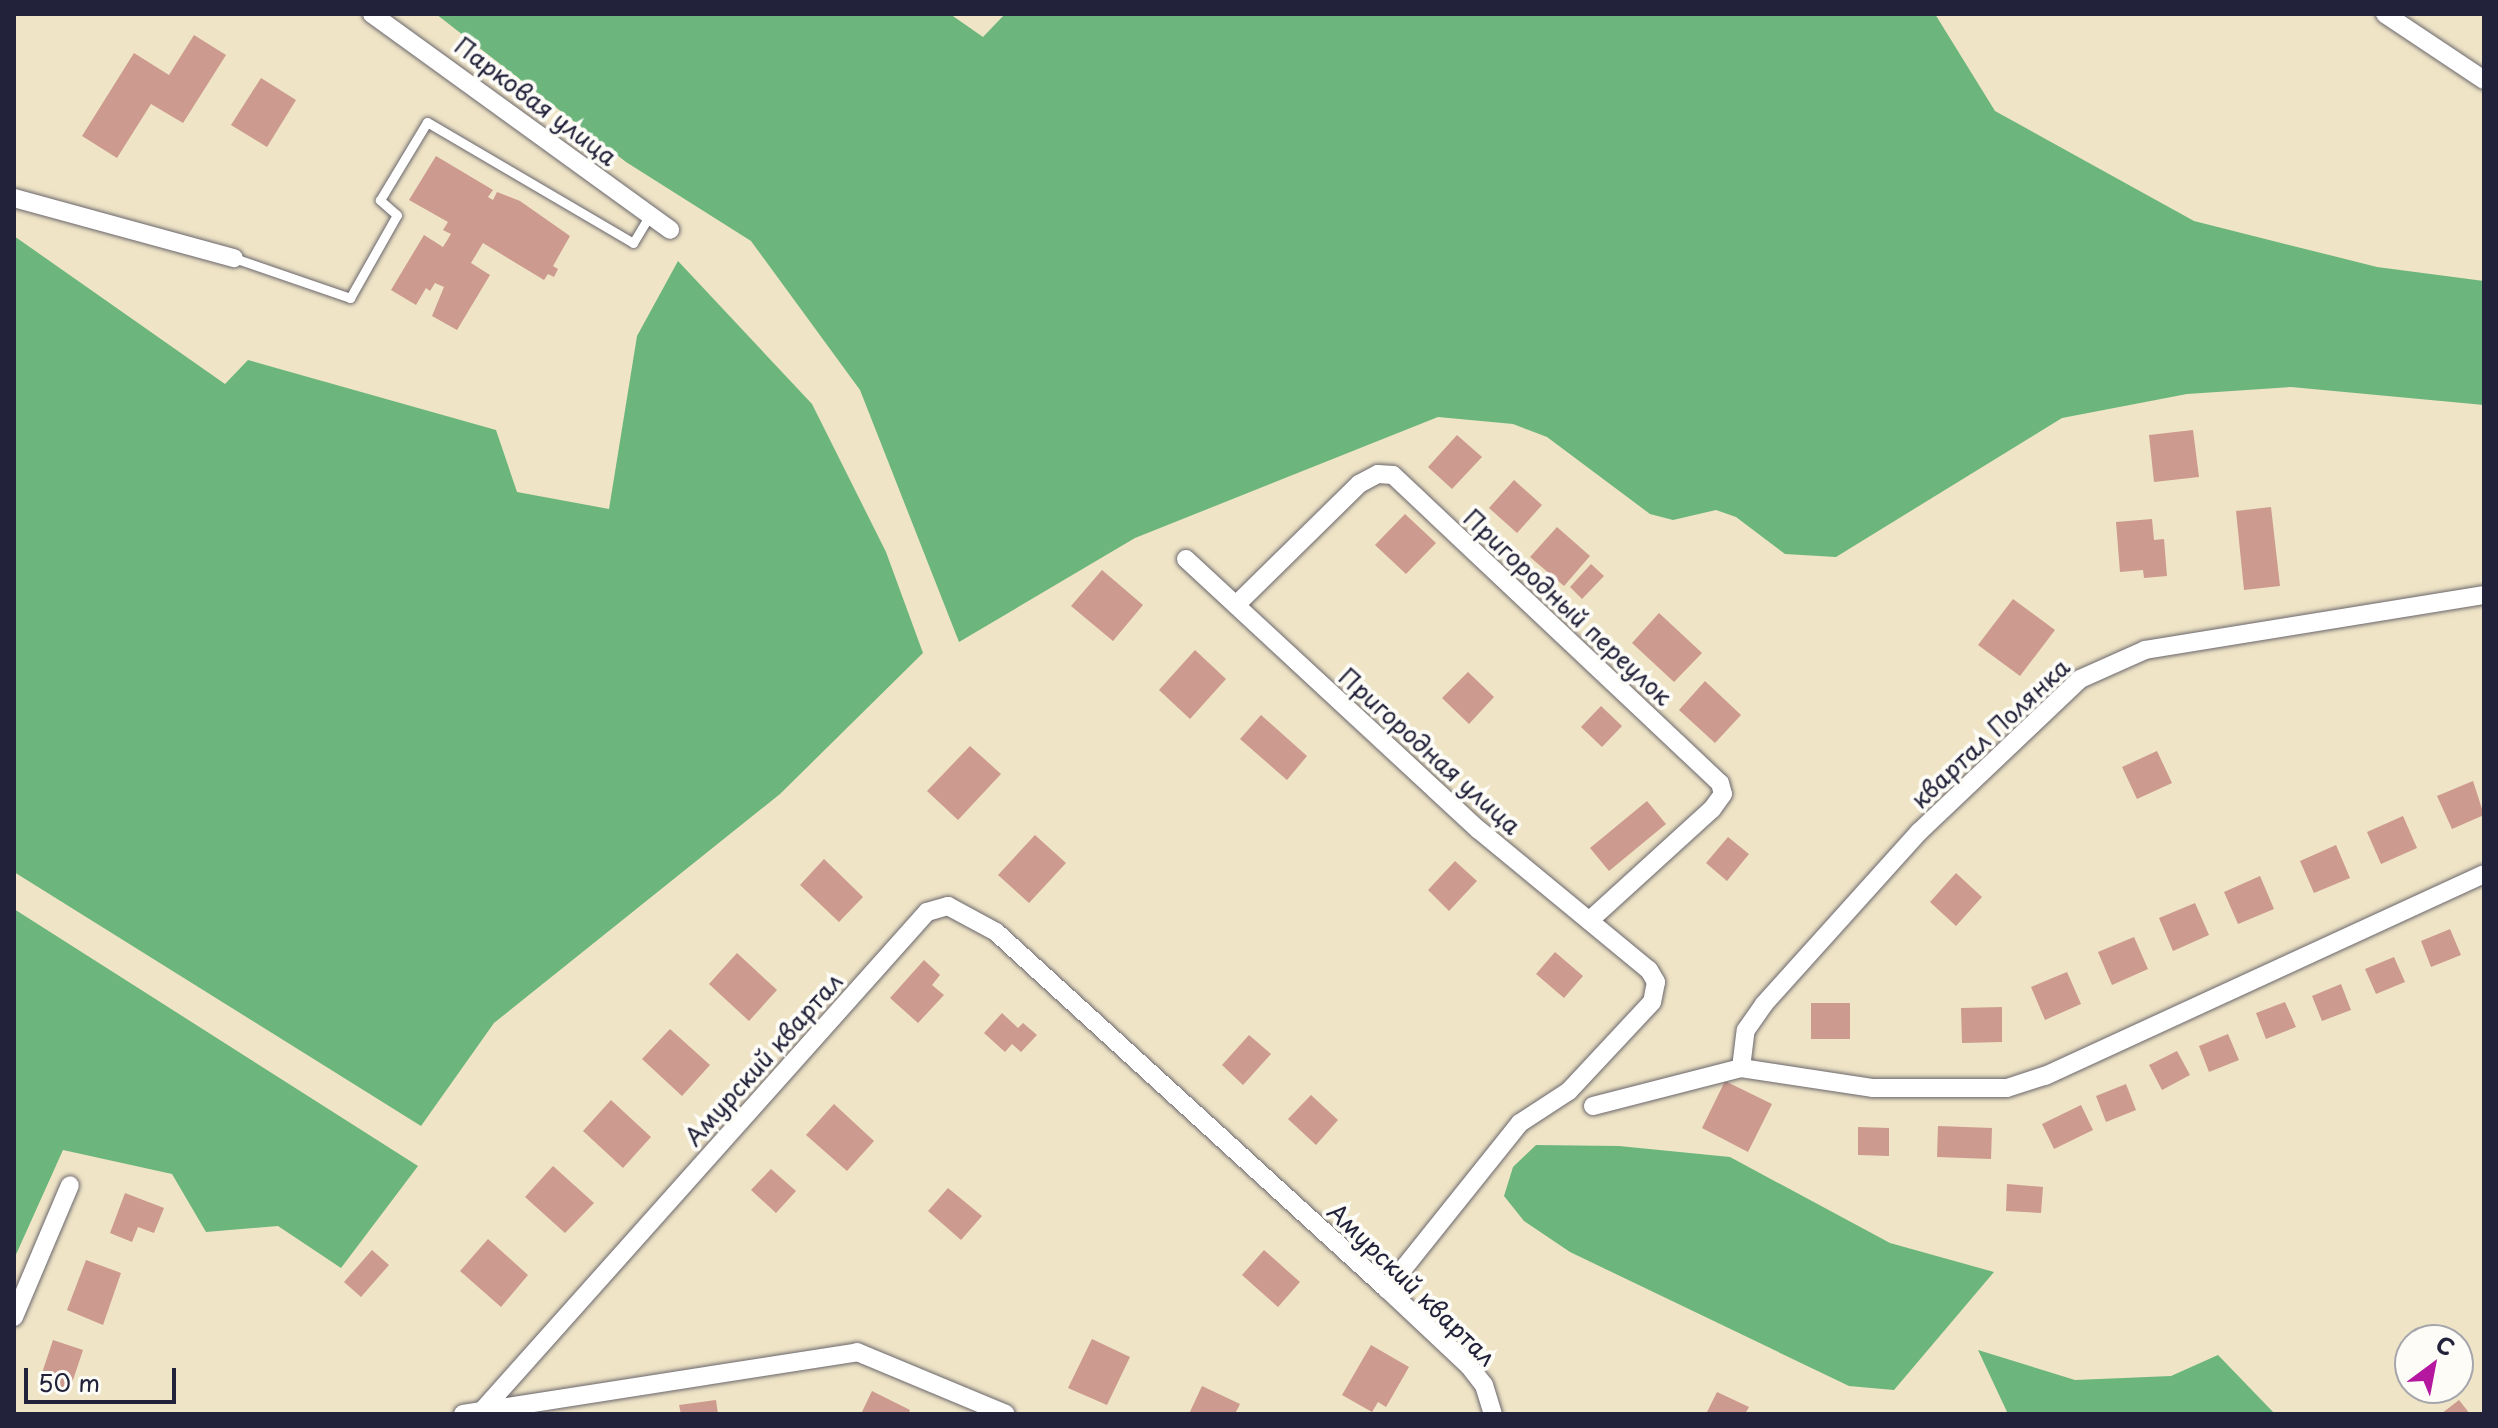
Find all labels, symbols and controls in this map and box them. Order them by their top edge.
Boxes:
street label: Парковая улица [449,30,623,172]
street label: Пригородный переулок [1458,503,1678,711]
street label: квартал Полянка [1905,653,2075,813]
street label: Пригородная улица [1333,661,1527,841]
street label: Амурский квартал [677,966,849,1152]
street label: Амурский квартал [1321,1196,1503,1372]
north arrow [2394,1324,2474,1404]
text: С [2430,1327,2462,1363]
scale bar [28,1352,180,1402]
text: 50 m [38,1364,100,1400]

